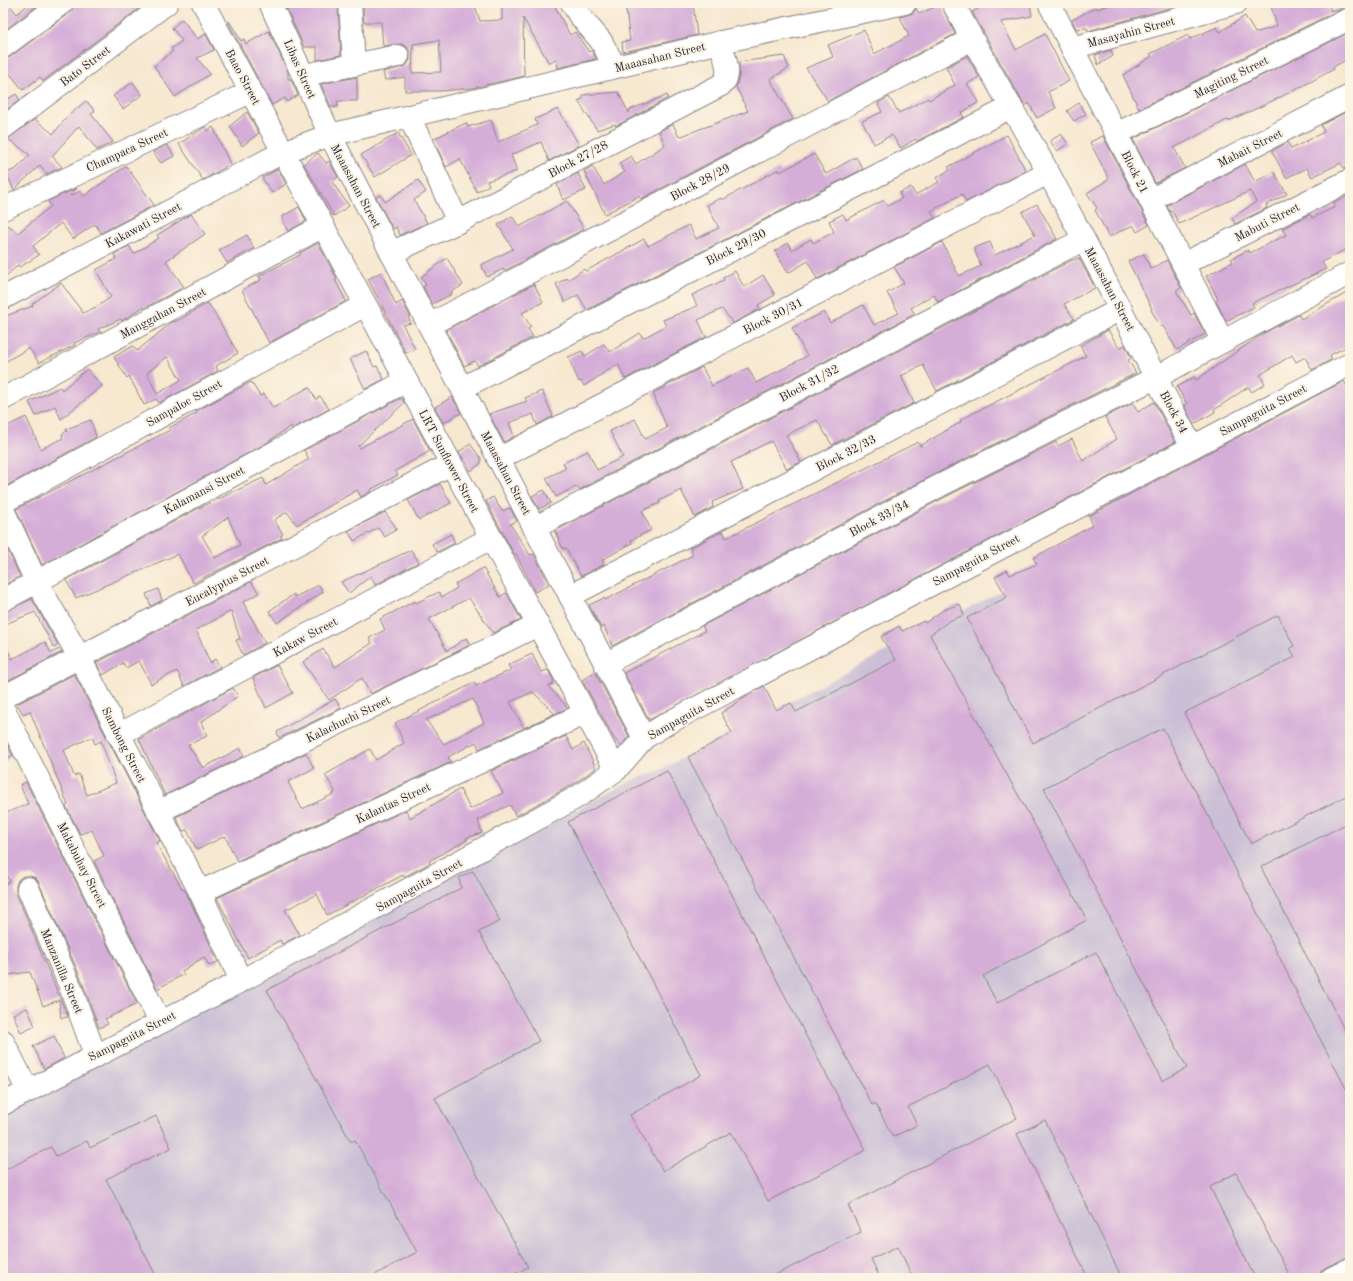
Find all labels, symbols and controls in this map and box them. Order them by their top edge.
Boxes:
street label: Masayahin Street [1086,15,1176,50]
street label: Libas Street [281,38,318,101]
street label: Maaasahan Street [614,41,707,75]
street label: Bato Street [58,44,113,90]
street label: Baao Street [222,48,262,107]
street label: Magiting Street [1192,55,1271,101]
street label: Champaca Street [85,127,170,175]
street label: Mabait Street [1216,128,1285,170]
street label: Block 27/28 [547,139,610,181]
street label: Maaasahan Street [328,143,382,230]
street label: Block 21 [1118,149,1150,196]
street label: Block 28/29 [669,162,732,204]
street label: Kakawati Street [103,201,184,251]
street label: Mabuti Street [1233,201,1302,244]
street label: Block 29/30 [705,228,768,268]
street label: Maaasahan Street [1082,246,1136,333]
street label: Manggahan Street [119,286,208,342]
street label: Block 30/31 [742,297,805,337]
street label: Block 31/32 [778,363,841,405]
street label: Sampaloc Street [145,378,224,430]
street label: Sampaguita Street [1218,383,1309,439]
street label: Block 34 [1157,389,1189,436]
street label: LRT Sunflower Street [416,408,480,515]
street label: Maaasahan Street [478,430,532,517]
street label: Block 32/33 [815,434,878,474]
street label: Kalamansi Street [162,465,247,517]
street label: Block 33/34 [848,498,911,540]
street label: Sampaguita Street [931,533,1022,589]
street label: Eucalyptus Street [184,555,271,609]
street label: Kakaw Street [271,616,340,660]
street label: Sampaguita Street [646,685,737,743]
street label: Kalachuchi Street [304,694,393,746]
street label: Sambong Street [99,706,147,785]
street label: Kalantas Street [354,781,433,826]
street label: Makabuhay Street [54,821,108,910]
street label: Sampaguita Street [374,857,465,915]
street label: Manzanilla Street [38,927,84,1016]
street label: Sampaguita Street [87,1010,178,1064]

